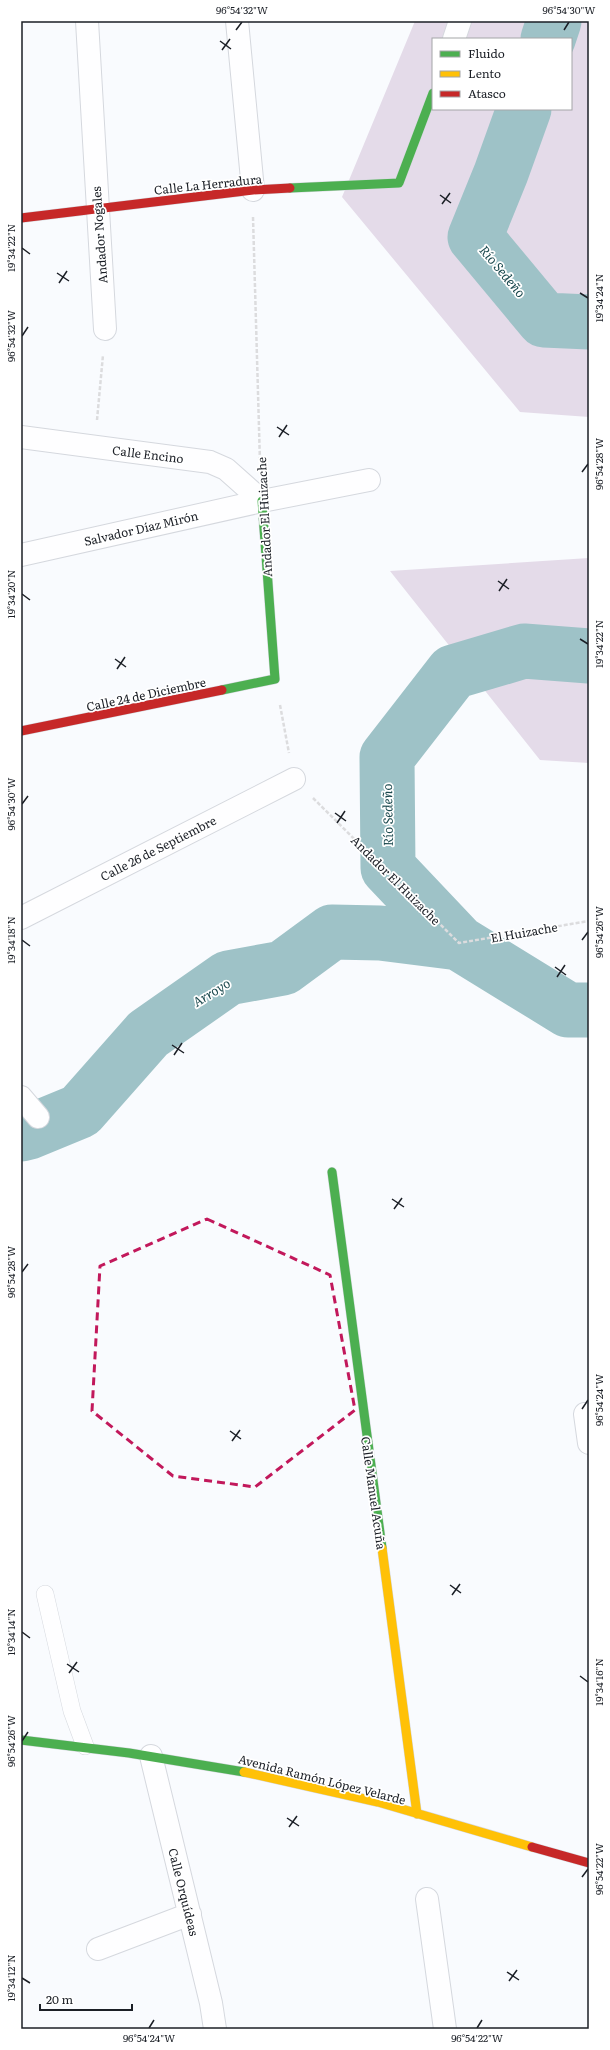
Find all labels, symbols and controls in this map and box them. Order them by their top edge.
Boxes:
text: 96°54'32"W [216,2,268,17]
text: 96°54'30"W [543,2,595,17]
legend [432,38,572,110]
text: Fluido [468,44,505,62]
text: Lento [468,64,501,82]
text: Atasco [468,84,506,102]
street label: Calle La Herradura [153,169,263,199]
street label: Andador Nogales [87,185,111,284]
text: 19°34'22"N [3,224,18,272]
water label: Río Sedeño [476,241,530,301]
text: 19°34'24"N [591,274,606,322]
text: 96°54'32"W [3,310,18,362]
text: 96°54'28"W [591,438,606,490]
street label: Calle Encino [111,441,185,467]
street label: Andador El Huizache [252,457,276,577]
street label: Salvador Díaz Mirón [82,506,200,550]
text: 19°34'20"N [3,570,18,618]
text: 19°34'22"N [591,620,606,668]
street label: Calle 24 de Diciembre [85,673,207,715]
text: 96°54'30"W [3,778,18,830]
water label: Río Sedeño [377,783,397,847]
street label: Calle 26 de Septiembre [97,811,219,885]
street label: Andador El Huizache [347,831,445,929]
text: 96°54'26"W [591,906,606,958]
text: 19°34'18"N [3,916,18,964]
street label: El Huizache [489,917,559,947]
water label: Arroyo [188,973,234,1011]
text: 96°54'28"W [3,1246,18,1298]
text: 96°54'24"W [591,1374,606,1426]
street label: Calle Manuel Acuña [357,1435,391,1551]
text: 19°34'14"N [3,1608,18,1656]
text: 19°34'16"N [591,1658,606,1706]
text: 96°54'26"W [3,1715,18,1767]
street label: Avenida Ramón López Velarde [236,1749,408,1809]
text: 96°54'22"W [591,1843,606,1895]
street label: Calle Orquídeas [164,1846,204,1938]
text: 19°34'12"N [3,1954,18,2002]
scale bar [40,1986,132,2012]
text: 20 m [46,1990,73,2008]
text: 96°54'24"W [123,2030,175,2045]
text: 96°54'22"W [451,2030,503,2045]

